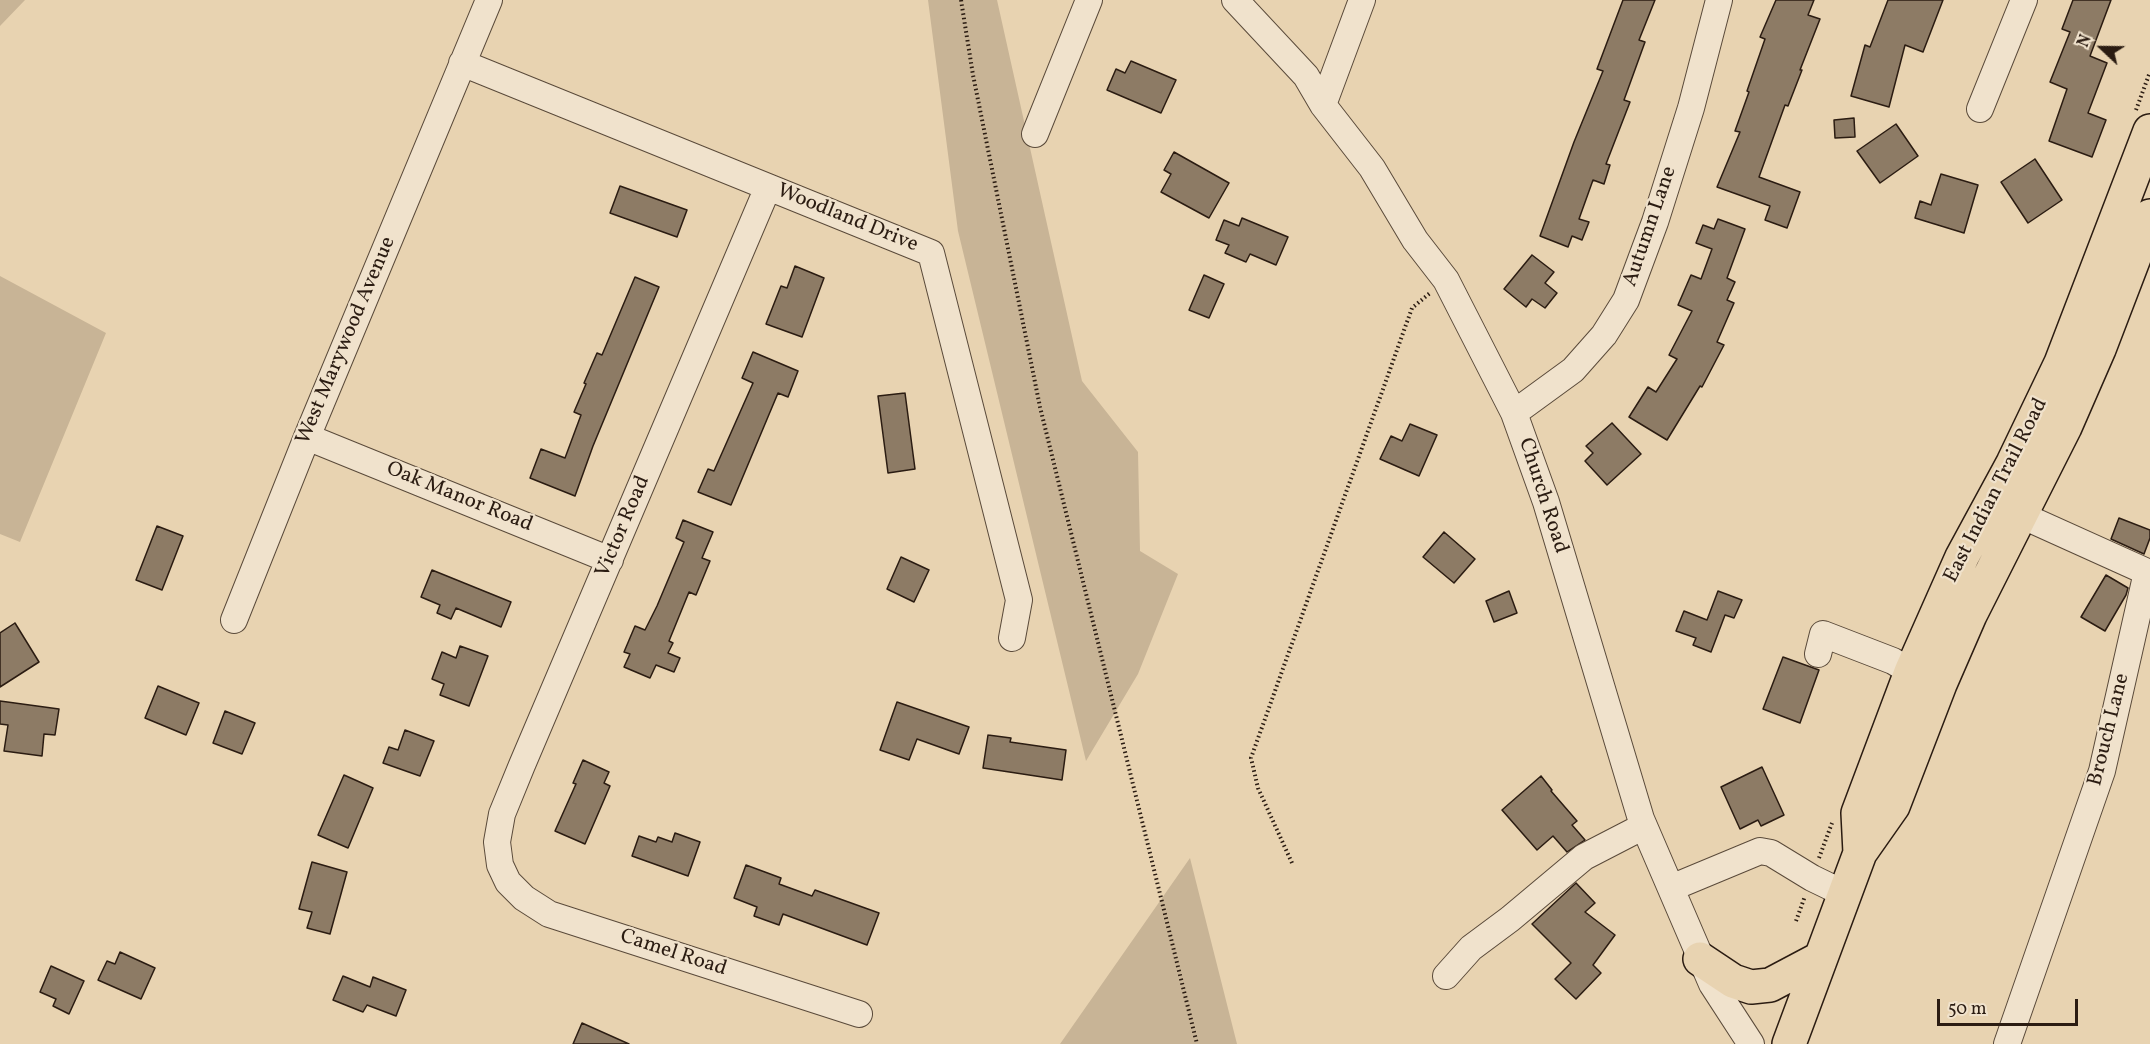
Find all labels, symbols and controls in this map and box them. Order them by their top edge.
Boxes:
north arrow [2072,18,2132,78]
text: N [2073,32,2098,51]
street label: Autumn Lane [1619,164,1683,290]
street label: Woodland Drive [773,179,921,259]
street label: West Marywood Avenue [292,233,402,449]
street label: East Indian Trail Road [1939,394,2055,588]
street label: Church Road [1511,435,1573,557]
street label: Oak Manor Road [382,457,536,539]
street label: Victor Road [591,472,657,582]
street label: Brouch Lane [2084,671,2136,789]
street label: Camel Road [617,925,729,983]
scale bar [1940,987,2081,1025]
text: 50 m [1948,997,1987,1022]

